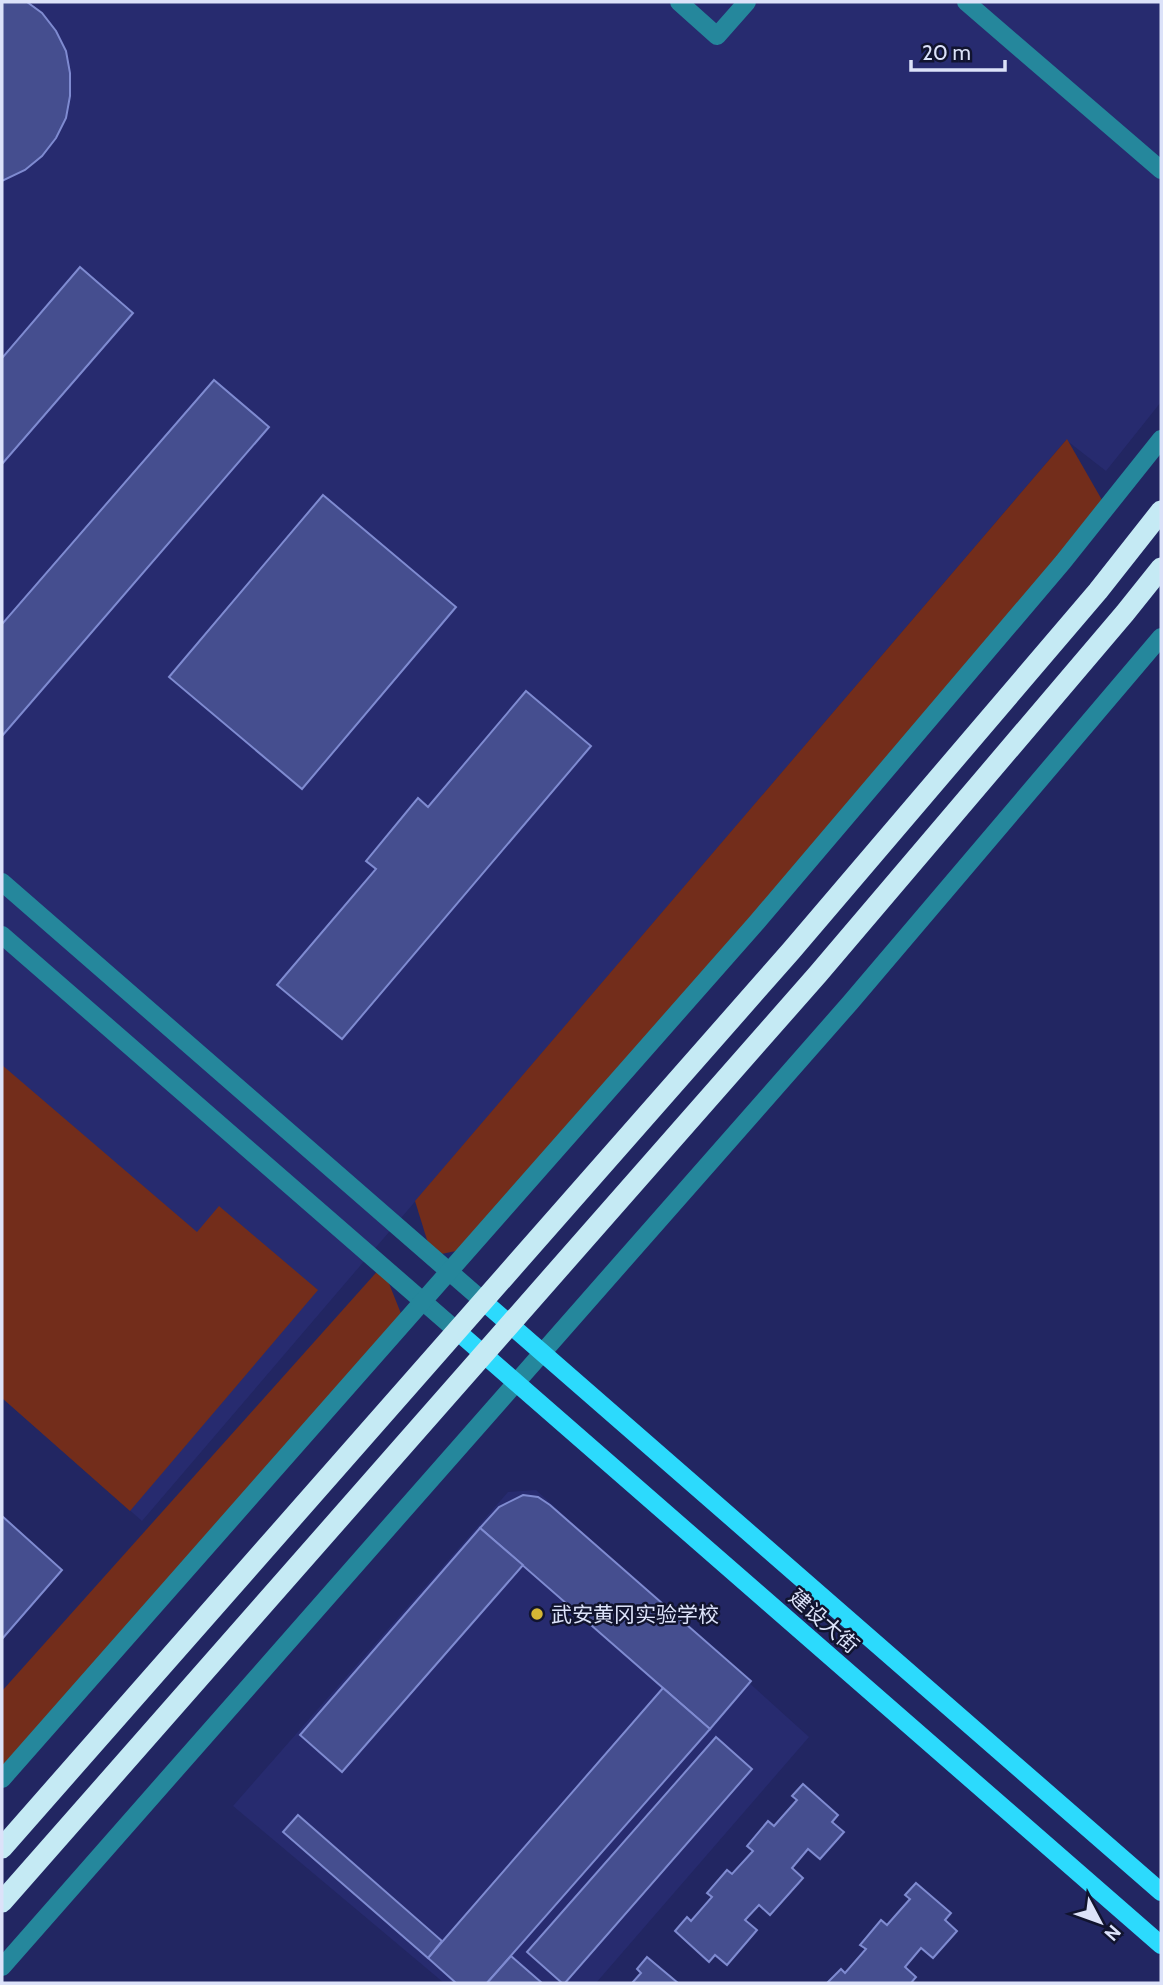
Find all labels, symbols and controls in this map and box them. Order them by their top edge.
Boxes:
scale bar [911,28,1006,72]
text: 20 m [922,40,971,65]
street label: 建设大街 [784,1584,864,1658]
place label: 武安黄冈实验学校 [551,1602,719,1627]
marker: 武安黄冈实验学校 [529,1606,545,1622]
north arrow [1065,1887,1135,1957]
text: N [1099,1920,1126,1945]

